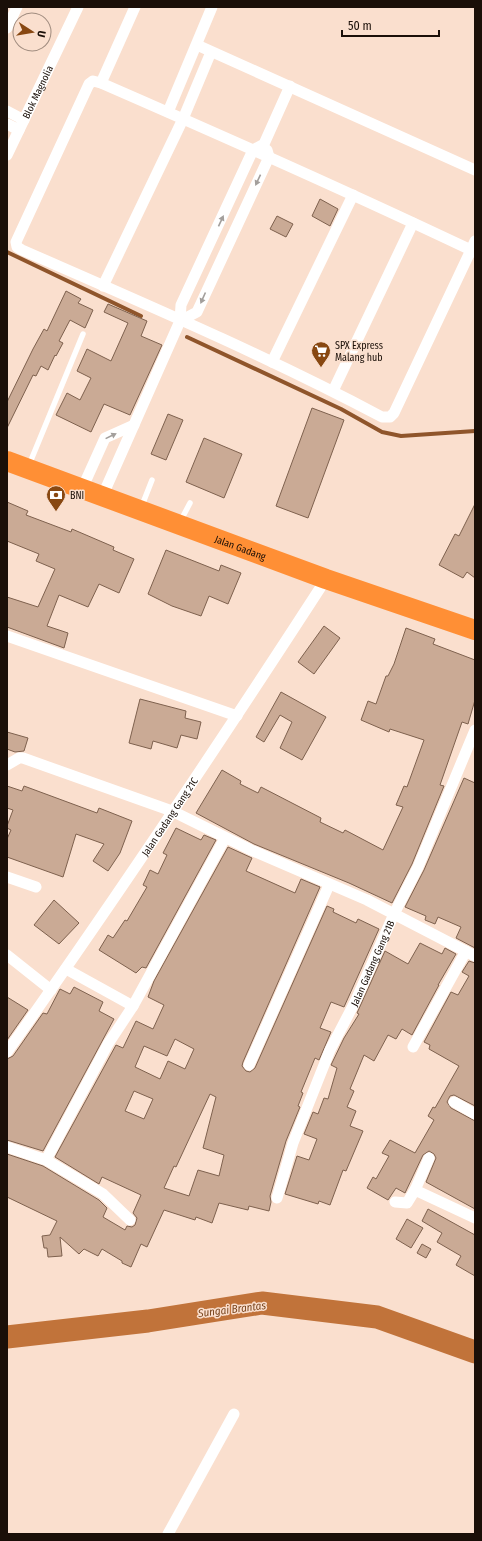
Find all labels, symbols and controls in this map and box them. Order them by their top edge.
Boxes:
north arrow [12,12,52,52]
scale bar [342,12,439,38]
text: 50 m [348,19,372,33]
text: U [34,29,48,38]
street label: Blok Magnolia [20,64,56,121]
one-way arrow [255,174,261,186]
one-way arrow [218,215,224,227]
one-way arrow [200,292,206,303]
supermarket icon: SPX Express Malang hub [310,340,332,368]
place label: SPX Express Malang hub [335,340,383,364]
one-way arrow [106,433,117,439]
bank icon: BNI [45,484,67,512]
place label: BNI [70,490,84,502]
street label: Jalan Gadang [213,533,268,563]
street label: Jalan Gadang Gang 21C [139,776,201,859]
street label: Jalan Gadang Gang 21B [349,918,398,1009]
water label: Sungai Brantas [196,1299,267,1320]

